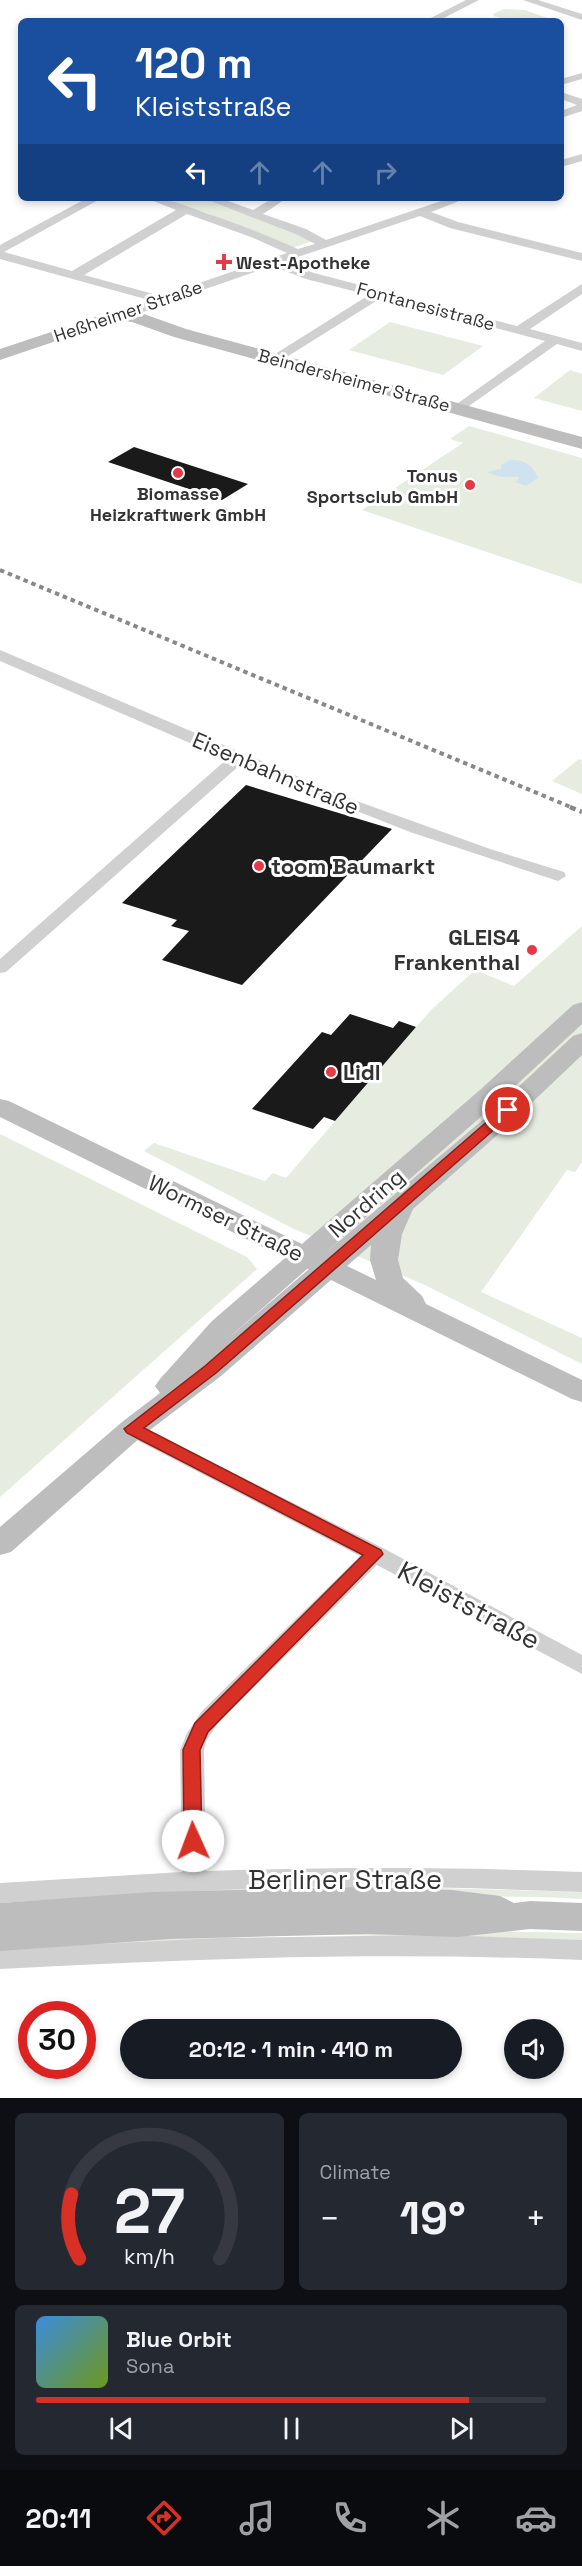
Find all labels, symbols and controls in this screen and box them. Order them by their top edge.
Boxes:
text: 120 m [135,37,253,90]
icon: left [36,42,114,120]
text: Kleiststraße [135,89,292,124]
icon: left [180,156,213,189]
icon: ahead [243,156,276,189]
icon: ahead [306,156,339,189]
icon: right [369,156,402,189]
place label: West-Apotheke [236,251,370,274]
marker: West-Apotheke [217,255,231,269]
street label: Heßheimer Straße [51,275,205,347]
street label: Fontanesistraße [354,277,498,335]
street label: Beindersheimer Straße [255,343,453,417]
place label: Tonus Sportsclub GmbH [307,464,458,508]
marker: Biomasse Heizkraftwerk GmbH [171,466,185,480]
marker: Tonus Sportsclub GmbH [463,478,477,492]
place label: Biomasse Heizkraftwerk GmbH [90,482,266,526]
street label: Eisenbahnstraße [188,725,364,821]
place label: toom Baumarkt [271,852,435,880]
marker: toom Baumarkt [252,859,266,873]
place label: GLEIS4 Frankenthal [394,923,520,976]
marker: GLEIS4 Frankenthal [525,943,539,957]
place label: Lidl [343,1058,381,1086]
marker: Lidl [324,1065,338,1079]
pin [482,1084,533,1135]
icon: arrive [491,1093,524,1126]
street label: Nordring [322,1162,410,1244]
street label: Wormser Straße [144,1168,308,1268]
street label: Kleiststraße [392,1553,546,1657]
position arrow [161,1809,225,1873]
street label: Berliner Straße [248,1862,442,1897]
speed limit sign: 30 [18,2001,96,2079]
map controls [504,2019,564,2079]
button: sound [504,2019,564,2079]
text: 20:12 · 1 min · 410 m [189,2035,393,2063]
text: Climate [320,2159,391,2185]
text: 27 [114,2172,185,2251]
text: 19° [400,2190,466,2247]
text: − [320,2198,340,2240]
text: + [526,2198,546,2240]
text: km/h [124,2243,175,2270]
text: Blue Orbit [126,2325,232,2353]
text: Sona [126,2353,174,2379]
icon: previous [105,2412,138,2445]
icon: pause [275,2412,308,2445]
icon: next [445,2412,478,2445]
icon: directions [143,2497,185,2539]
icon: music [236,2497,278,2539]
icon: phone [329,2497,371,2539]
icon: climate [422,2497,464,2539]
icon: car [515,2497,557,2539]
text: 20:11 [26,2501,92,2536]

